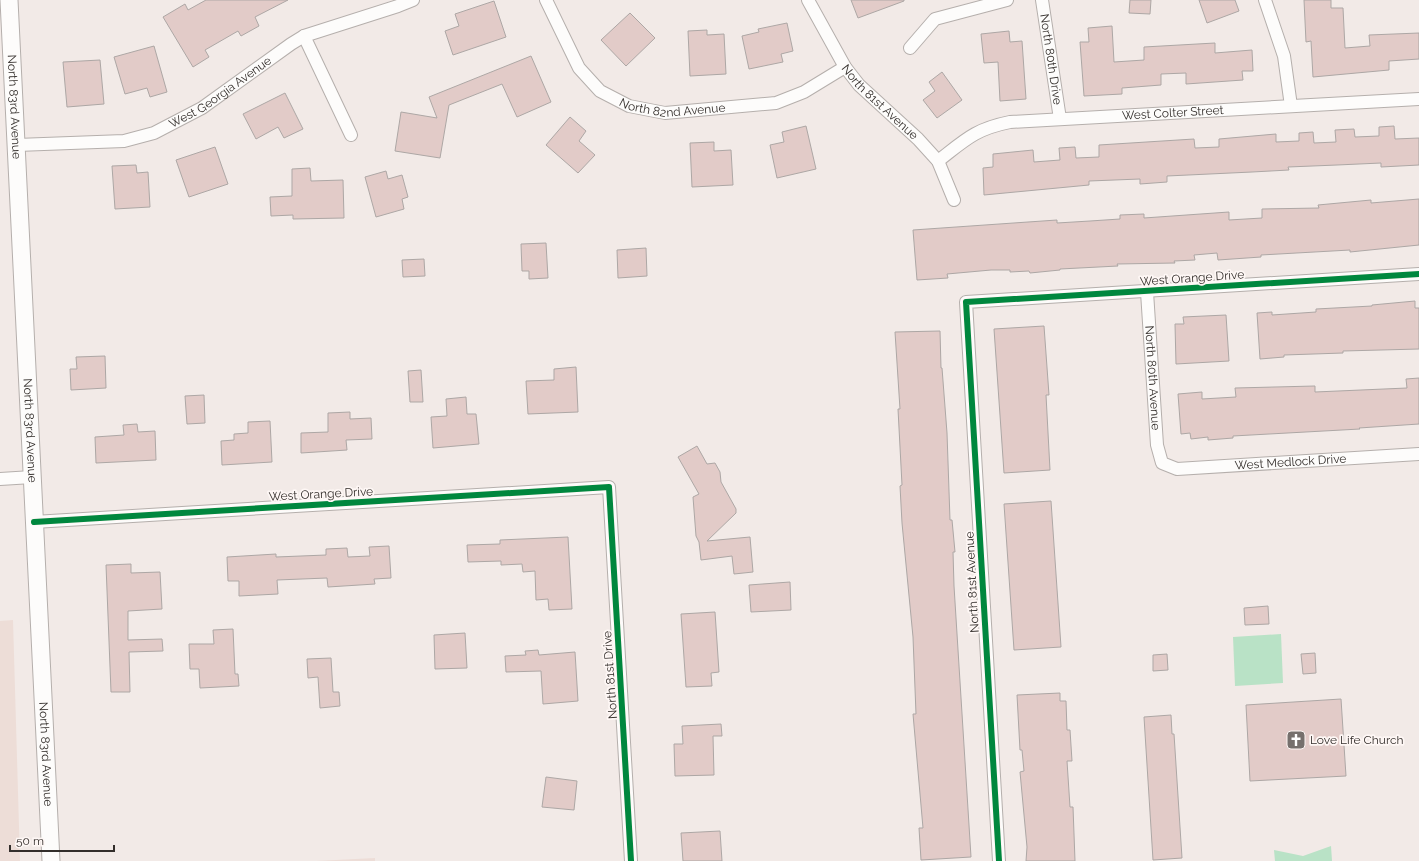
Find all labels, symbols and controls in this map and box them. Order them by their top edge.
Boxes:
street label: North 80th Drive [1037,13,1065,106]
street label: West Georgia Avenue [167,53,274,131]
street label: North 83rd Avenue [5,54,24,159]
street label: North 81st Avenue [839,62,921,142]
street label: North 82nd Avenue [617,95,726,120]
street label: West Colter Street [1122,103,1224,123]
street label: West Orange Drive [1139,267,1245,289]
street label: North 80th Avenue [1142,325,1163,431]
street label: North 83rd Avenue [20,378,40,483]
street label: West Medlock Drive [1234,452,1347,472]
street label: West Orange Drive [268,484,374,504]
street label: North 81st Avenue [962,531,982,633]
street label: North 81st Drive [600,630,620,720]
street label: North 83rd Avenue [36,702,55,807]
church icon: Love Life Church [1285,729,1307,751]
place label: Love Life Church [1310,733,1404,747]
scale bar [10,827,114,853]
text: 50 m [16,834,44,848]

